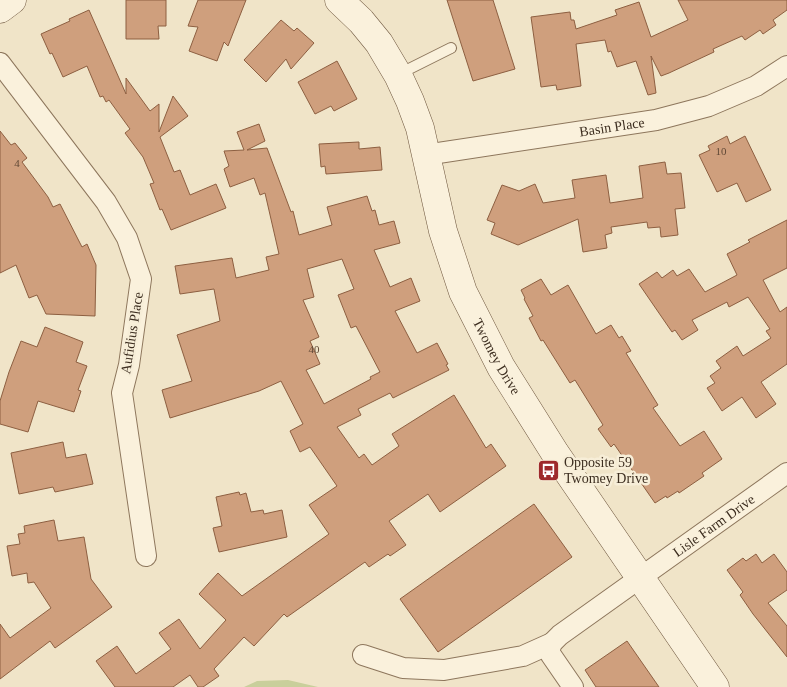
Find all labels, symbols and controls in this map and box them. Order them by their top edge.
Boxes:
street label: Basin Place [578,114,645,139]
house number: 10 [716,145,727,157]
house number: 4 [14,157,20,169]
street label: Aufidius Place [118,291,146,375]
street label: Twomey Drive [470,316,524,397]
house number: 40 [309,343,320,355]
place label: Opposite 59 Twomey Drive [564,455,648,486]
bus stop icon: Opposite 59 Twomey Drive [536,458,560,482]
street label: Lisle Farm Drive [670,491,757,559]

